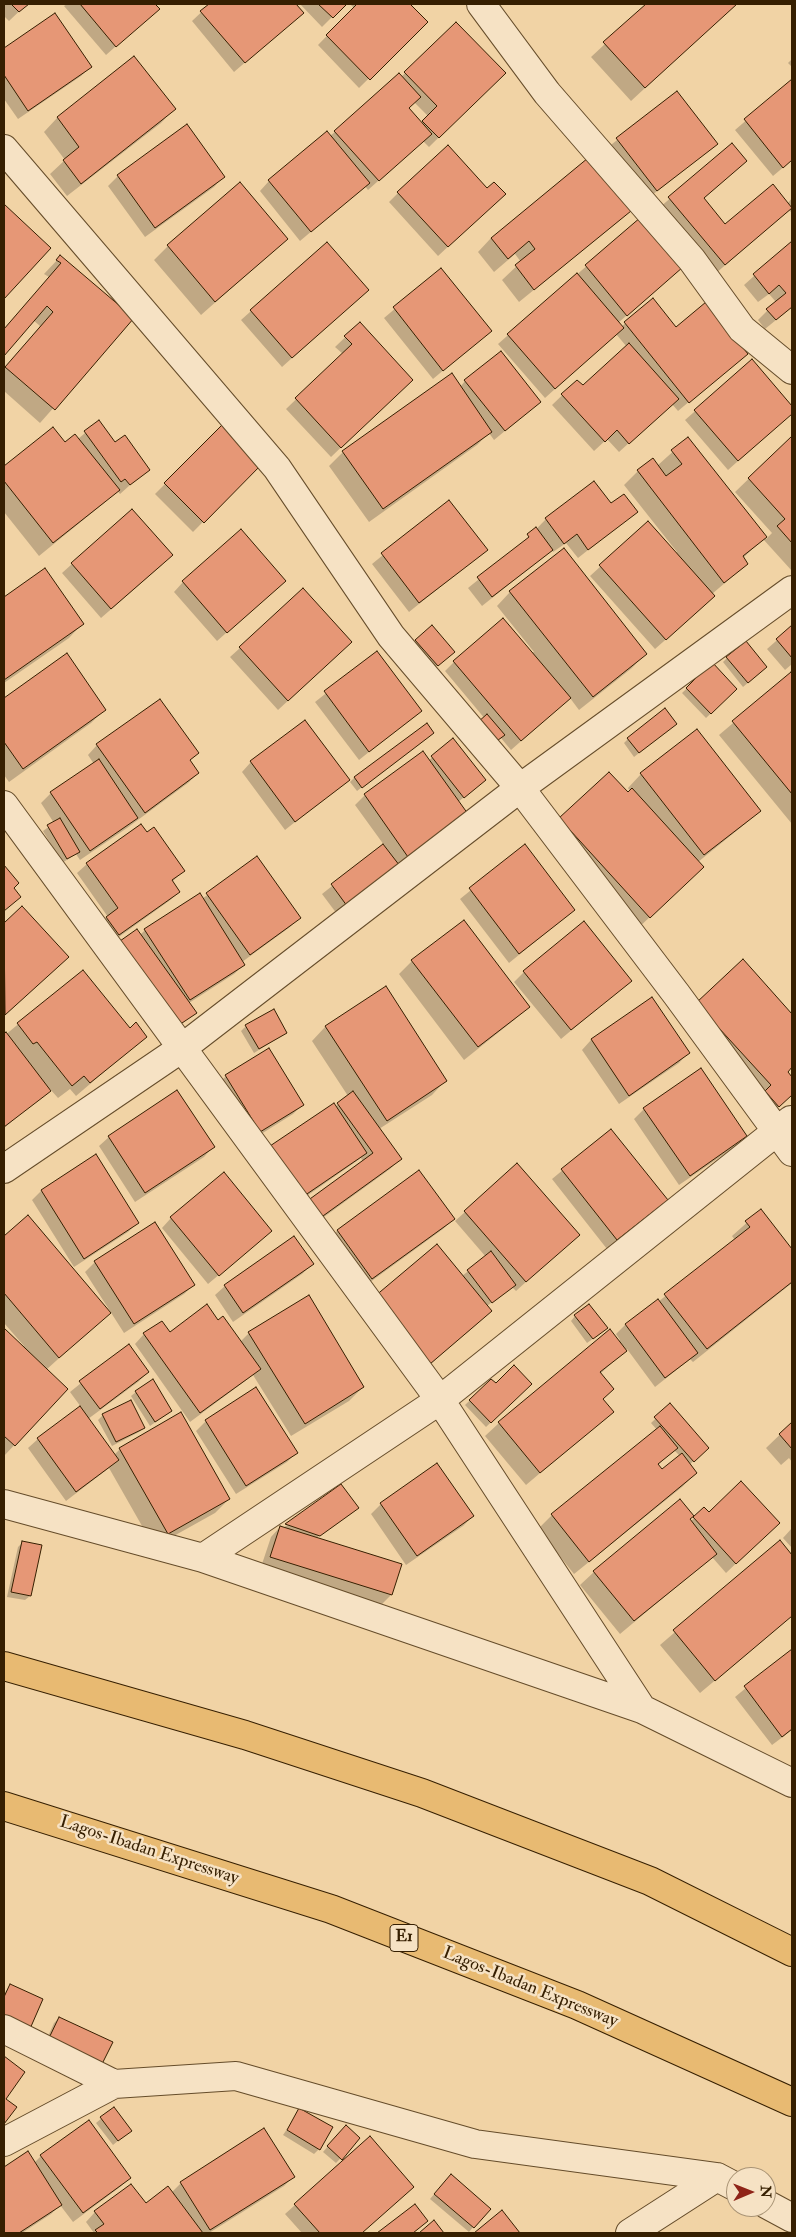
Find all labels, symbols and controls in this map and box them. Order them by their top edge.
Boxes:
street label: Lagos-Ibadan Expressway [57,1812,241,1890]
road number: E1 [390,1925,418,1952]
street label: Lagos-Ibadan Expressway [439,1943,621,2033]
north arrow [726,2167,776,2217]
text: N [757,2185,774,2198]

